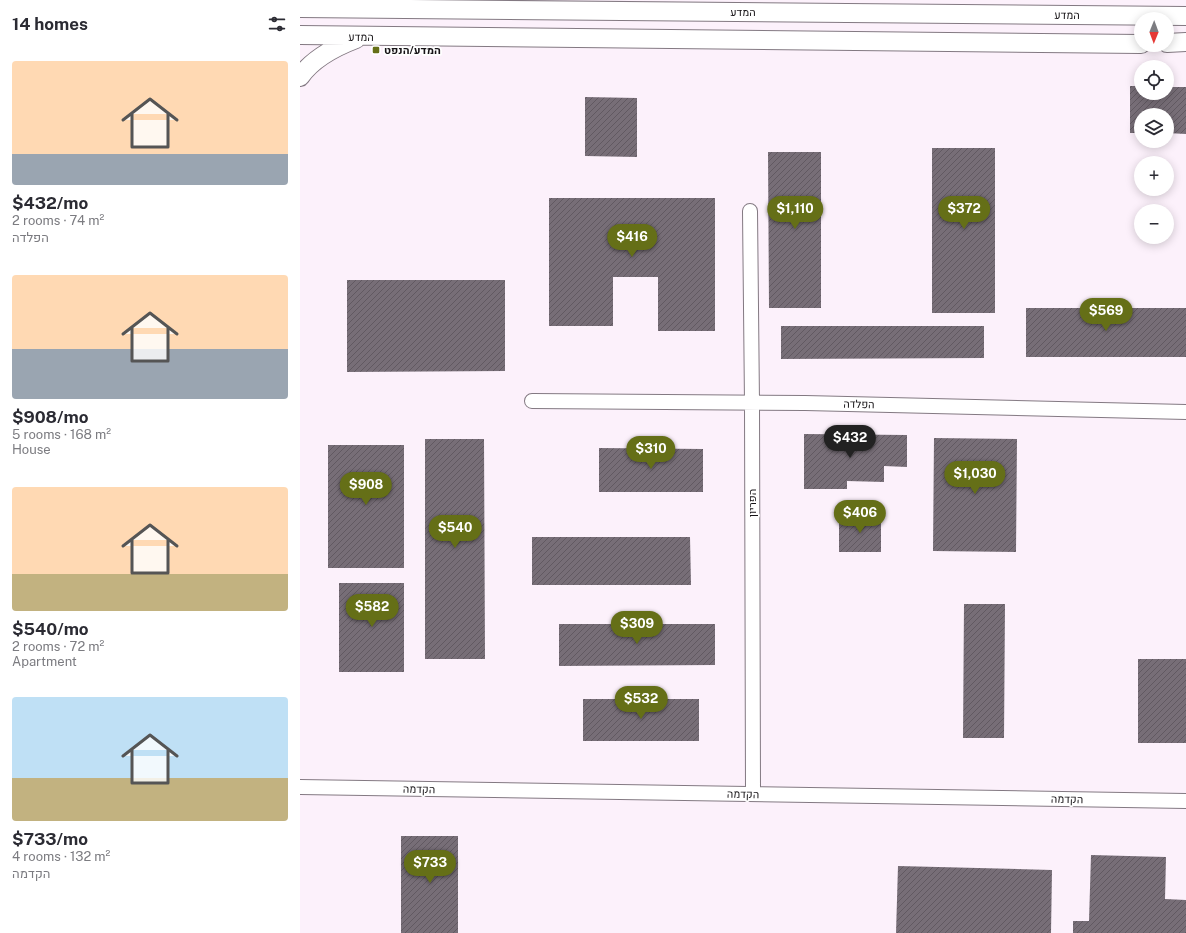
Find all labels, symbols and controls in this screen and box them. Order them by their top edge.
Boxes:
street label: המדע [730,6,756,18]
street label: המדע [1054,9,1080,21]
north arrow [1134,12,1174,52]
map controls [1134,12,1174,244]
icon: filters [266,13,288,35]
text: 14 homes [12,14,88,34]
street label: המדע [348,31,374,43]
place label: המדע/הנפט [384,44,441,56]
marker: המדע/הנפט [371,45,381,55]
button: locate [1134,60,1174,100]
icon: home [114,87,186,159]
button: layers [1134,108,1174,148]
button: + [1134,156,1174,196]
text: $432/mo [12,193,88,213]
pin: $1,110 [762,196,828,230]
pin: $372 [940,196,988,230]
text: $1,110 [776,201,814,216]
text: $372 [947,201,981,216]
button: − [1134,204,1174,244]
text: 2 rooms · 74 m² [12,213,104,228]
pin: $416 [608,224,656,258]
text: $416 [616,229,648,244]
text: הפלדה [12,230,49,245]
pin: $569 [1082,298,1130,332]
icon: home [114,301,186,373]
text: $569 [1089,303,1123,318]
street label: הפלדה [843,398,875,410]
text: $908/mo [12,407,89,427]
pin: $432 [826,425,874,459]
text: 5 rooms · 168 m² [12,427,111,442]
text: $432 [833,430,867,445]
pin: $310 [627,436,675,470]
text: $310 [635,441,667,456]
text: House [12,442,51,457]
pin: $1,030 [942,461,1008,495]
text: $1,030 [953,466,997,481]
pin: $908 [342,472,390,506]
text: $908 [349,477,383,492]
street label: הפריון [746,489,758,517]
pin: $406 [836,500,884,534]
text: $406 [843,505,877,520]
icon: home [114,513,186,585]
pin: $540 [431,515,479,549]
text: $540 [438,520,472,535]
pin: $582 [348,594,396,628]
text: $582 [355,599,389,614]
pin: $309 [613,611,661,645]
text: $309 [620,616,654,631]
text: $540/mo [12,619,89,639]
text: 2 rooms · 72 m² [12,639,104,654]
text: Apartment [12,654,77,669]
pin: $532 [617,686,665,720]
text: $532 [624,691,658,706]
icon: home [114,723,186,795]
street label: הקדמה [403,783,435,795]
street label: הקדמה [727,788,759,800]
street label: הקדמה [1051,793,1083,805]
text: $733/mo [12,829,88,849]
text: 4 rooms · 132 m² [12,849,110,864]
pin: $733 [406,850,454,884]
text: $733 [413,855,447,870]
text: הקדמה [12,866,50,881]

